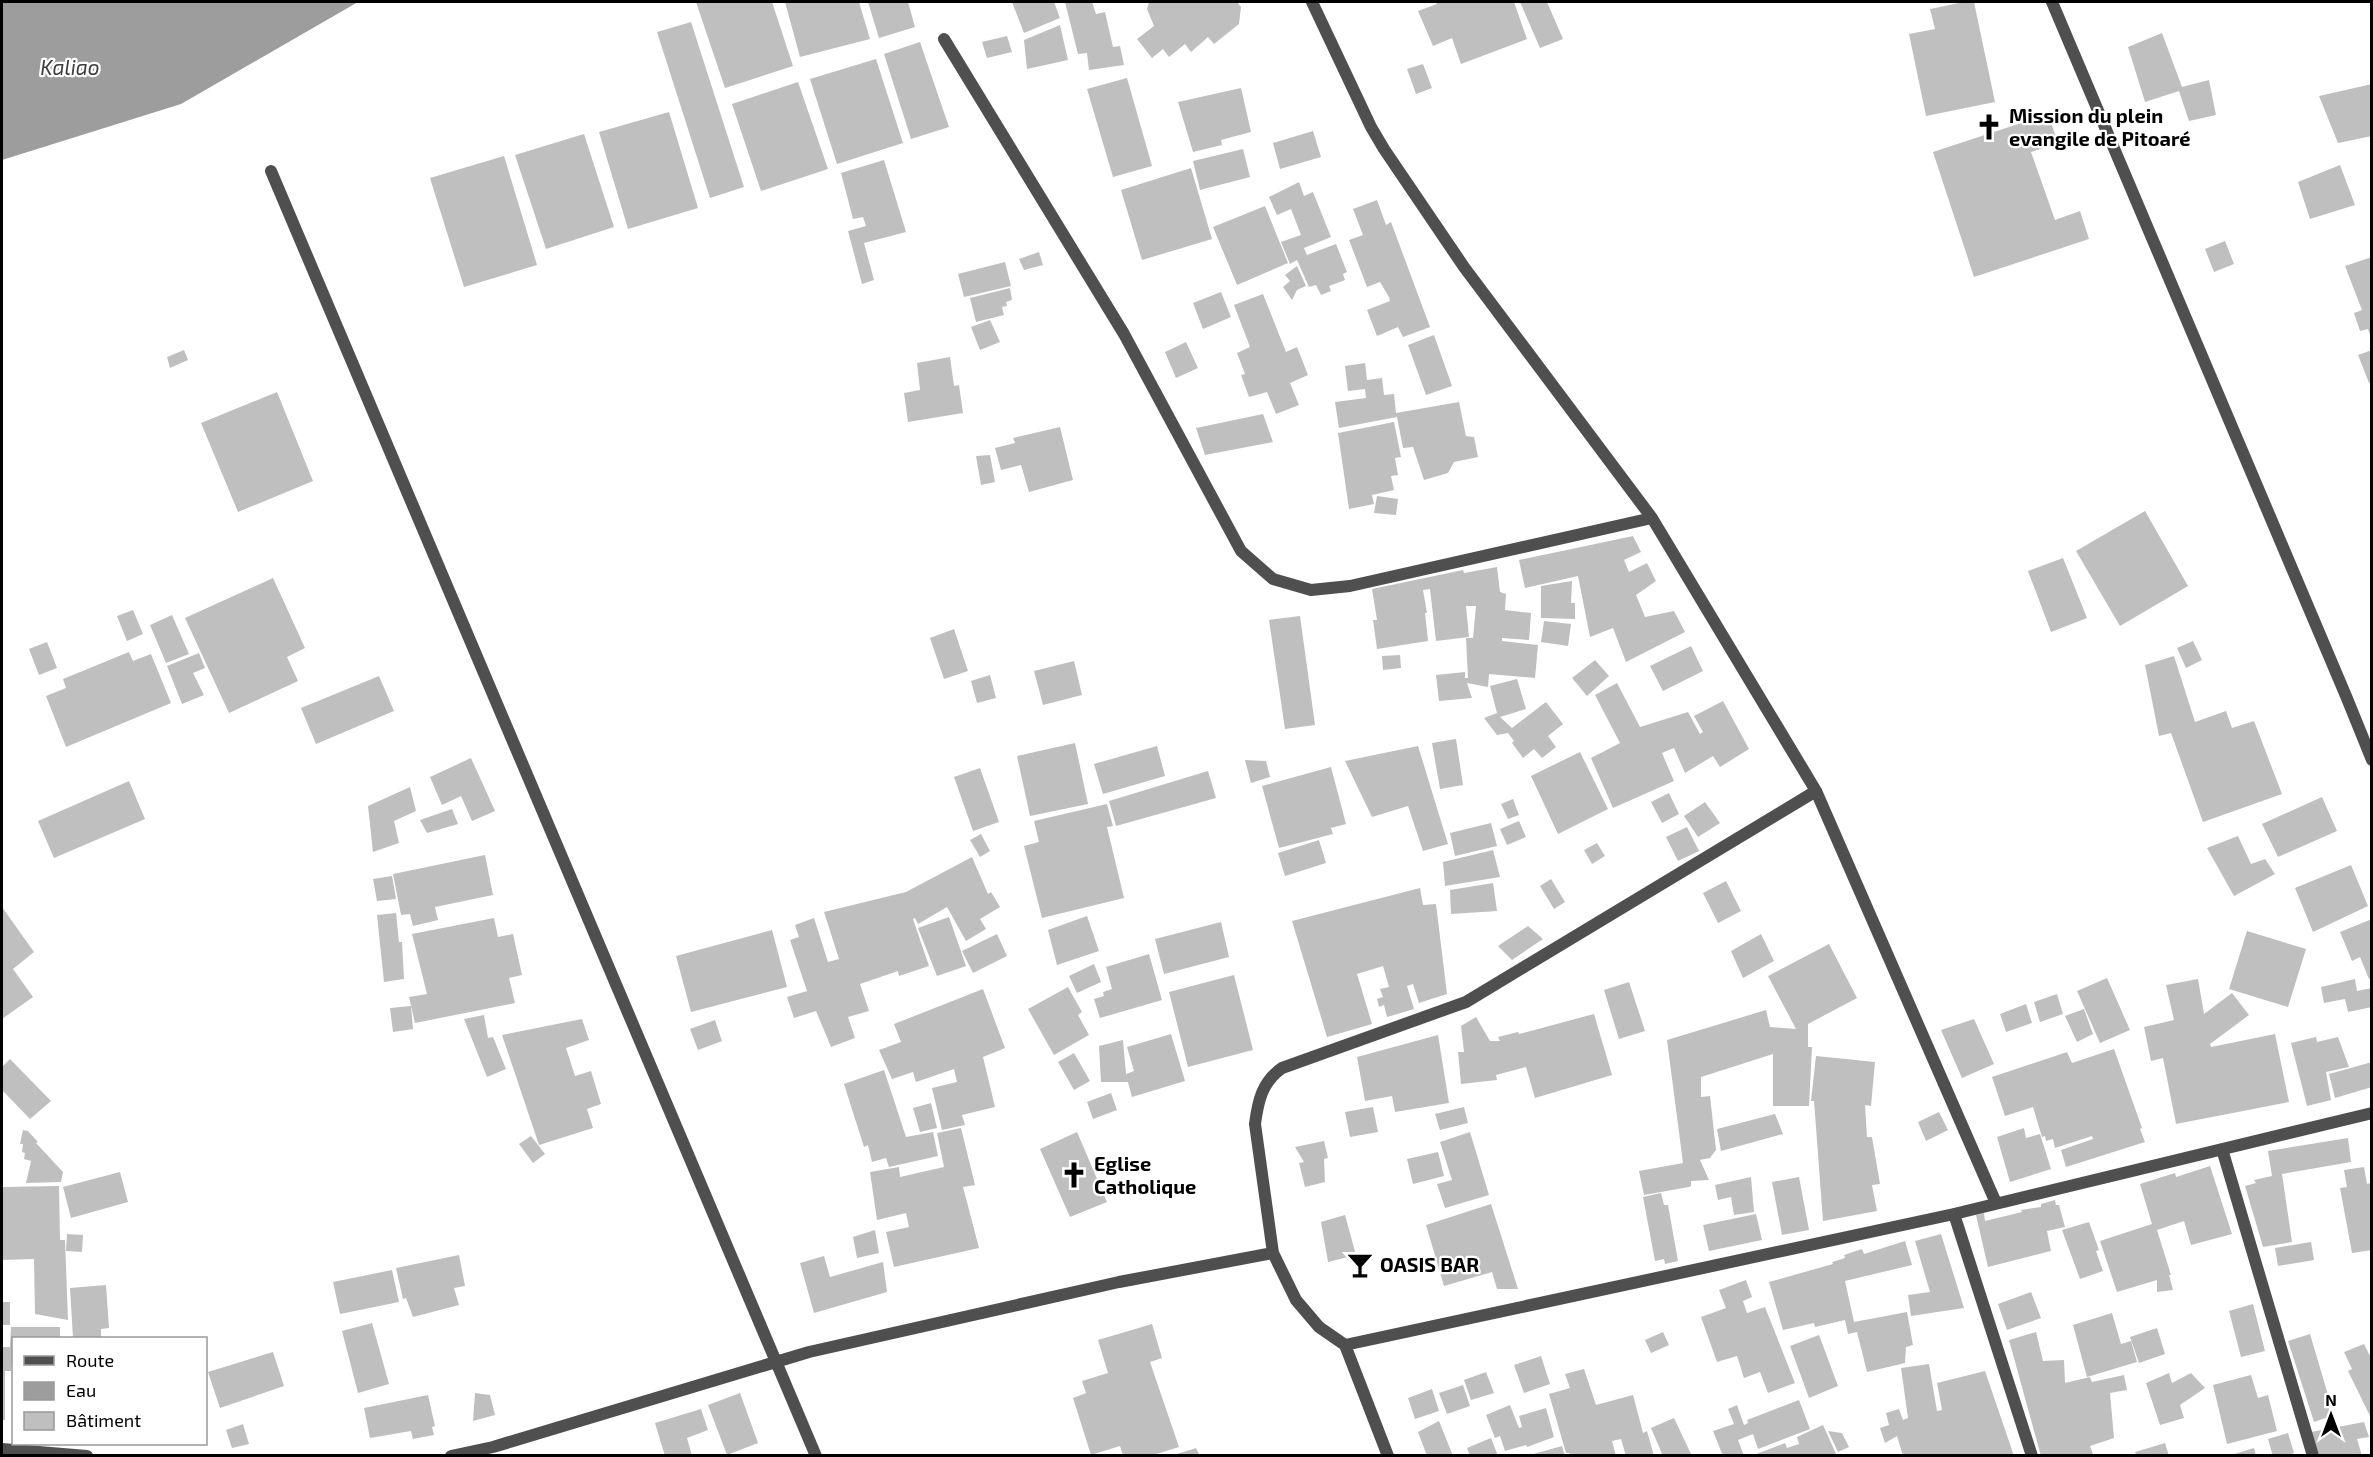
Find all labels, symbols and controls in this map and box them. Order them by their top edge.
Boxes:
water label: Kaliao [40,54,100,79]
place label: Mission du plein evangile de Pitoaré [2009,103,2191,150]
church icon: Mission du plein evangile de Pitoaré [1974,112,2004,142]
place label: Eglise Catholique [1094,1151,1196,1198]
church icon: Eglise Catholique [1059,1160,1089,1190]
bar icon: OASIS BAR [1345,1250,1375,1280]
place label: OASIS BAR [1380,1252,1479,1276]
legend [12,1337,207,1445]
text: Route [66,1349,114,1371]
text: Eau [66,1379,96,1401]
north arrow [2301,1385,2361,1445]
text: N [2325,1390,2337,1409]
text: Bâtiment [66,1409,141,1431]

